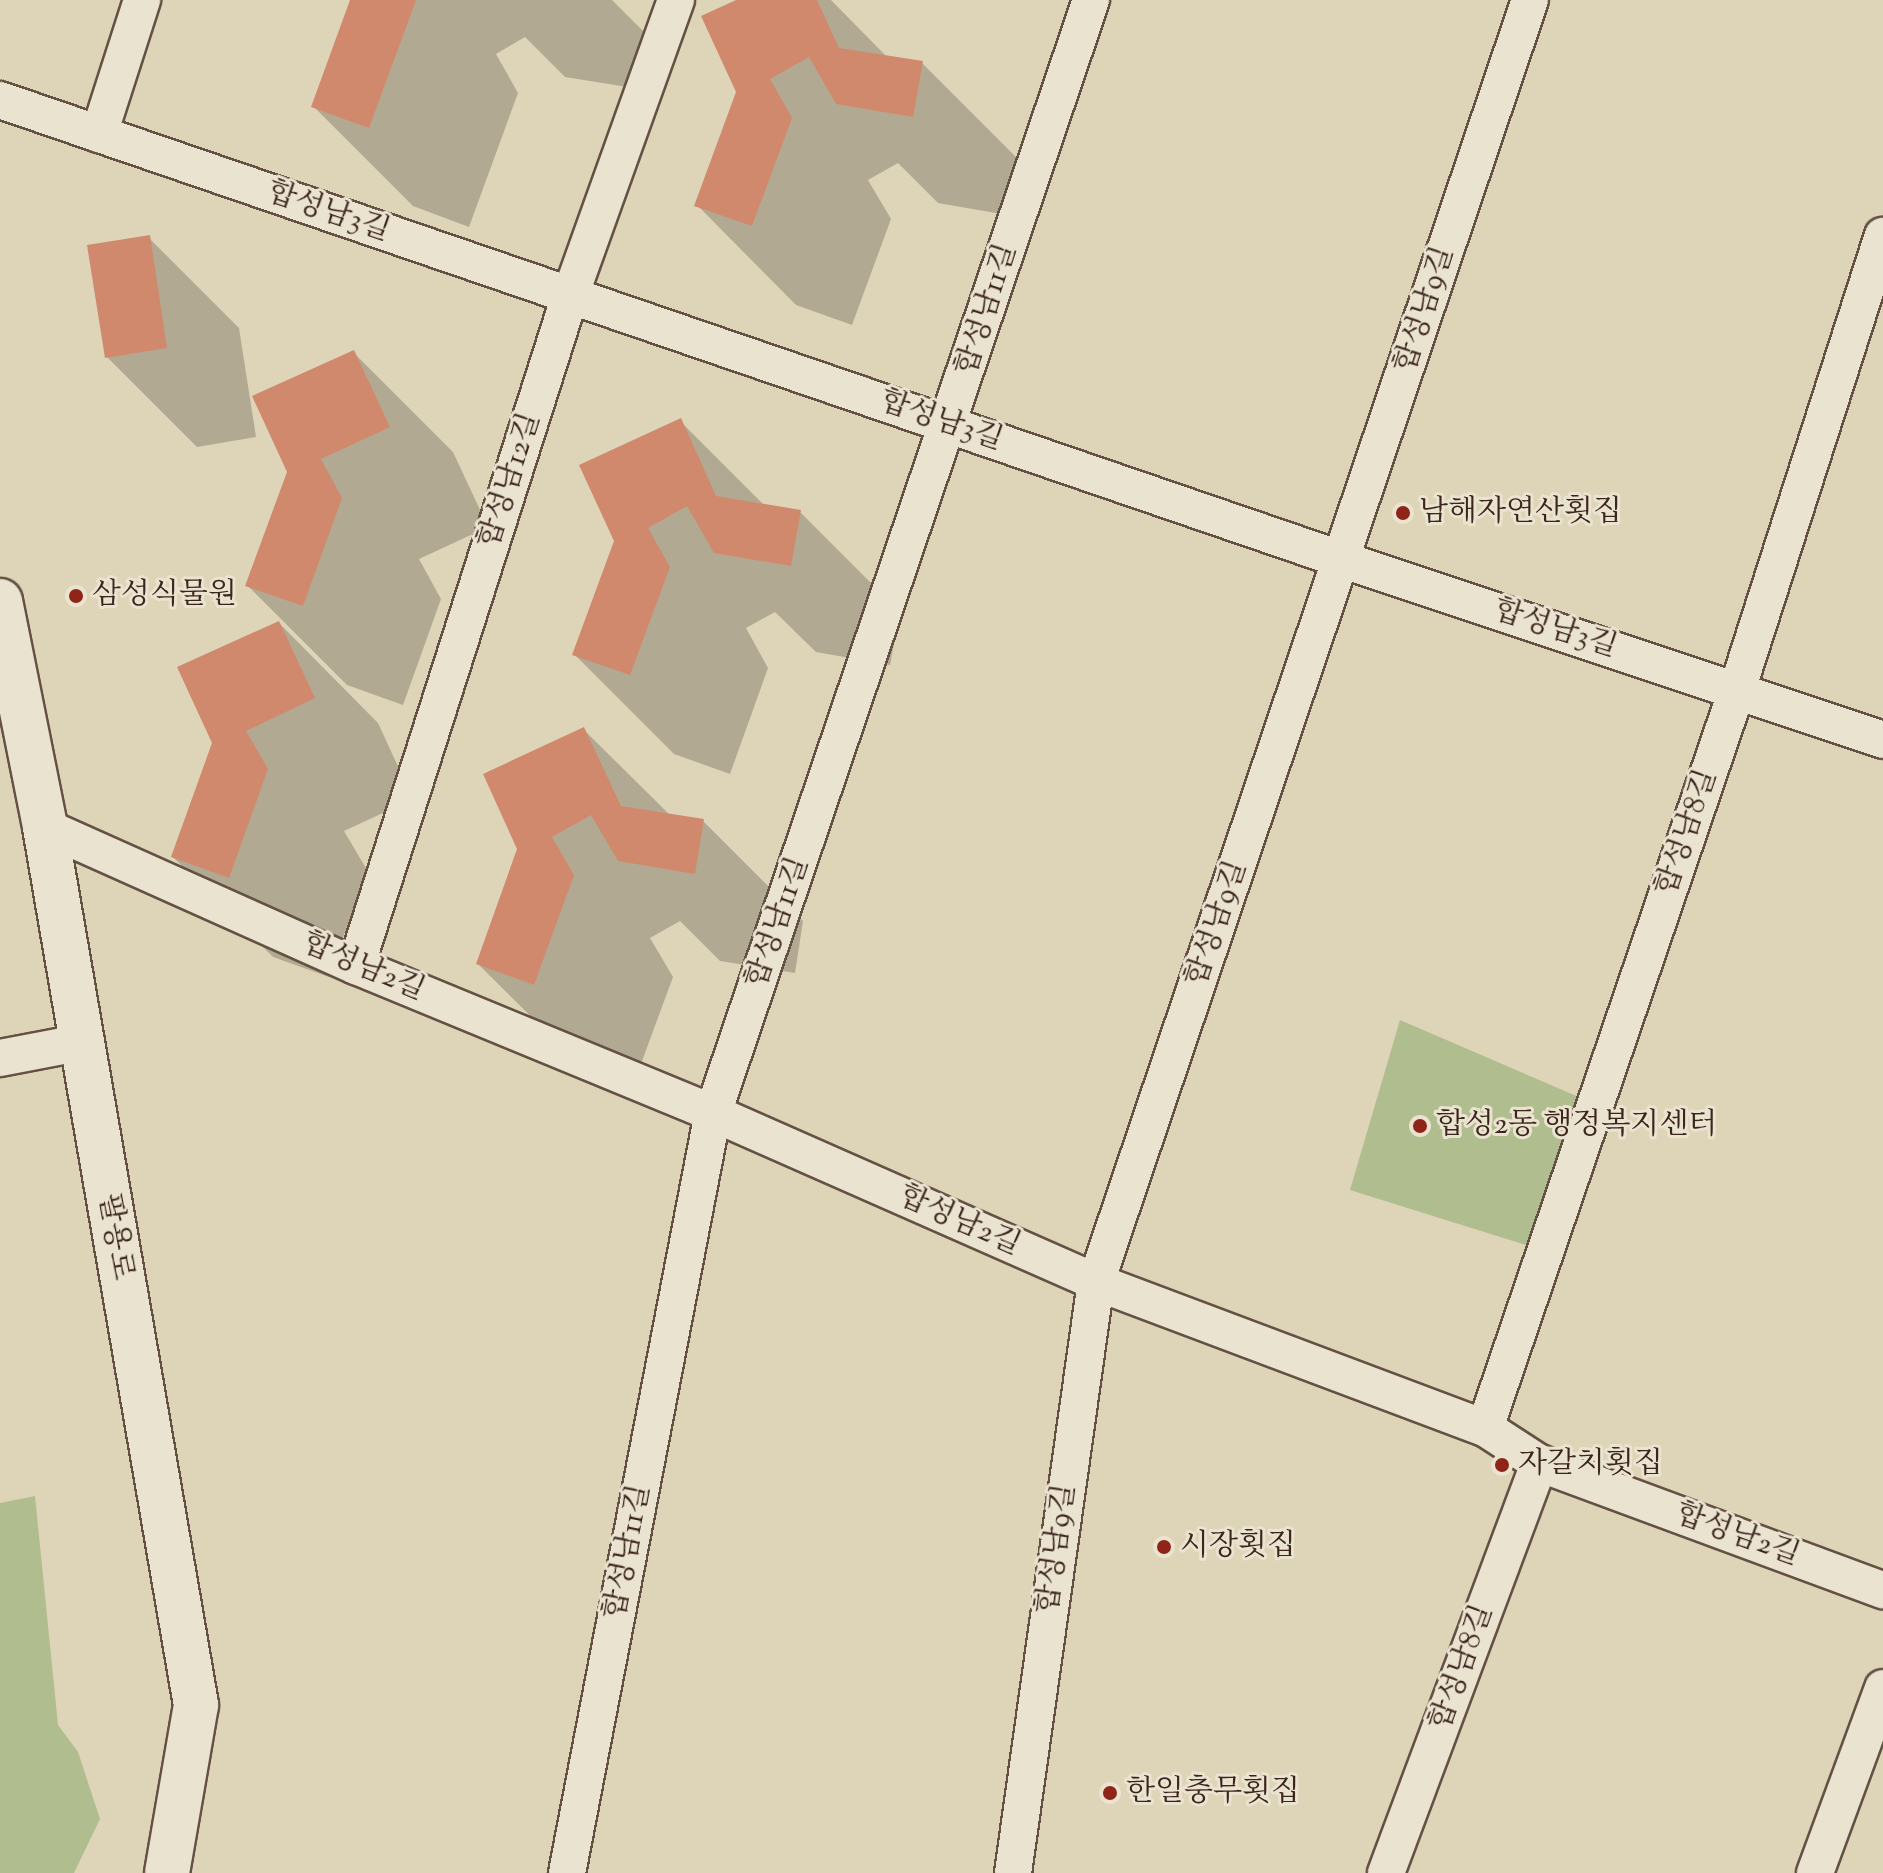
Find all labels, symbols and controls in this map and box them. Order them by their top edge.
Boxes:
street label: 합성남3길 [262,175,394,251]
street label: 합성남11길 [950,240,1026,380]
street label: 합성남9길 [1389,242,1463,378]
street label: 합성남3길 [875,384,1007,460]
street label: 합성남12길 [472,409,550,553]
place label: 남해자연산횟집 [1419,495,1622,531]
marker: 남해자연산횟집 [1394,504,1412,522]
place label: 삼성식물원 [92,578,237,614]
marker: 삼성식물원 [67,587,85,605]
street label: 합성남3길 [1489,593,1621,667]
street label: 합성남8길 [1650,765,1726,901]
street label: 합성남11길 [740,853,818,993]
street label: 합성남9길 [1180,856,1256,992]
street label: 합성남2길 [296,926,430,1010]
place label: 합성2동 행정복지센터 [1436,1108,1717,1144]
marker: 합성2동 행정복지센터 [1411,1117,1429,1135]
street label: 합성남2길 [892,1179,1026,1265]
street label: 팔용로 [89,1191,139,1283]
place label: 자갈치횟집 [1518,1447,1663,1483]
marker: 자갈치횟집 [1493,1456,1511,1474]
street label: 합성남11길 [598,1482,660,1622]
street label: 합성남9길 [1031,1482,1085,1616]
street label: 합성남2길 [1670,1497,1804,1575]
place label: 시장횟집 [1180,1529,1296,1565]
marker: 시장횟집 [1155,1538,1173,1556]
street label: 합성남8길 [1424,1600,1502,1736]
place label: 한일충무횟집 [1126,1775,1300,1811]
marker: 한일충무횟집 [1101,1784,1119,1802]

